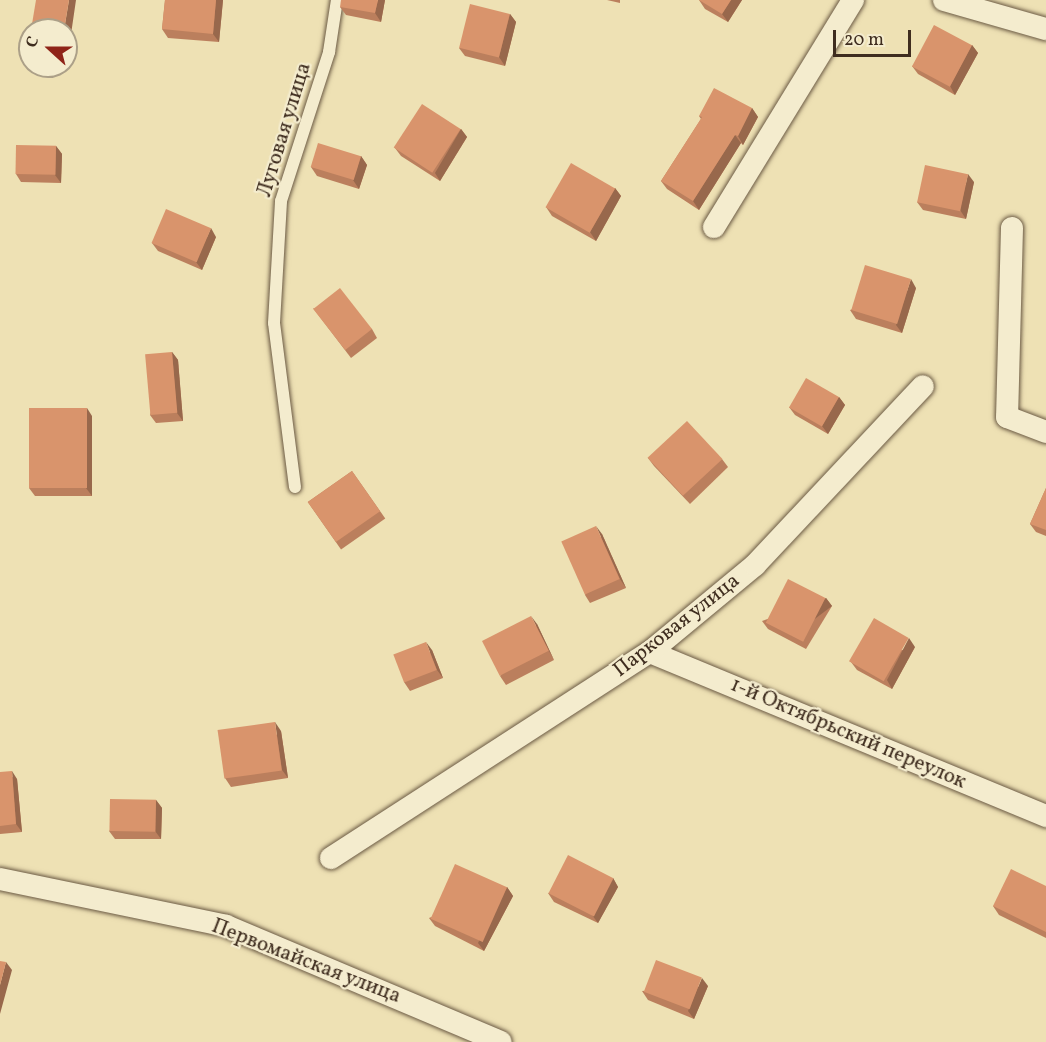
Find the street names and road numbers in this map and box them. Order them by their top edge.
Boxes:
street label: Луговая улица [253,59,317,201]
street label: Парковая улица [608,569,746,683]
street label: 1-й Октябрьский переулок [726,673,970,795]
street label: Первомайская улица [207,914,405,1010]

